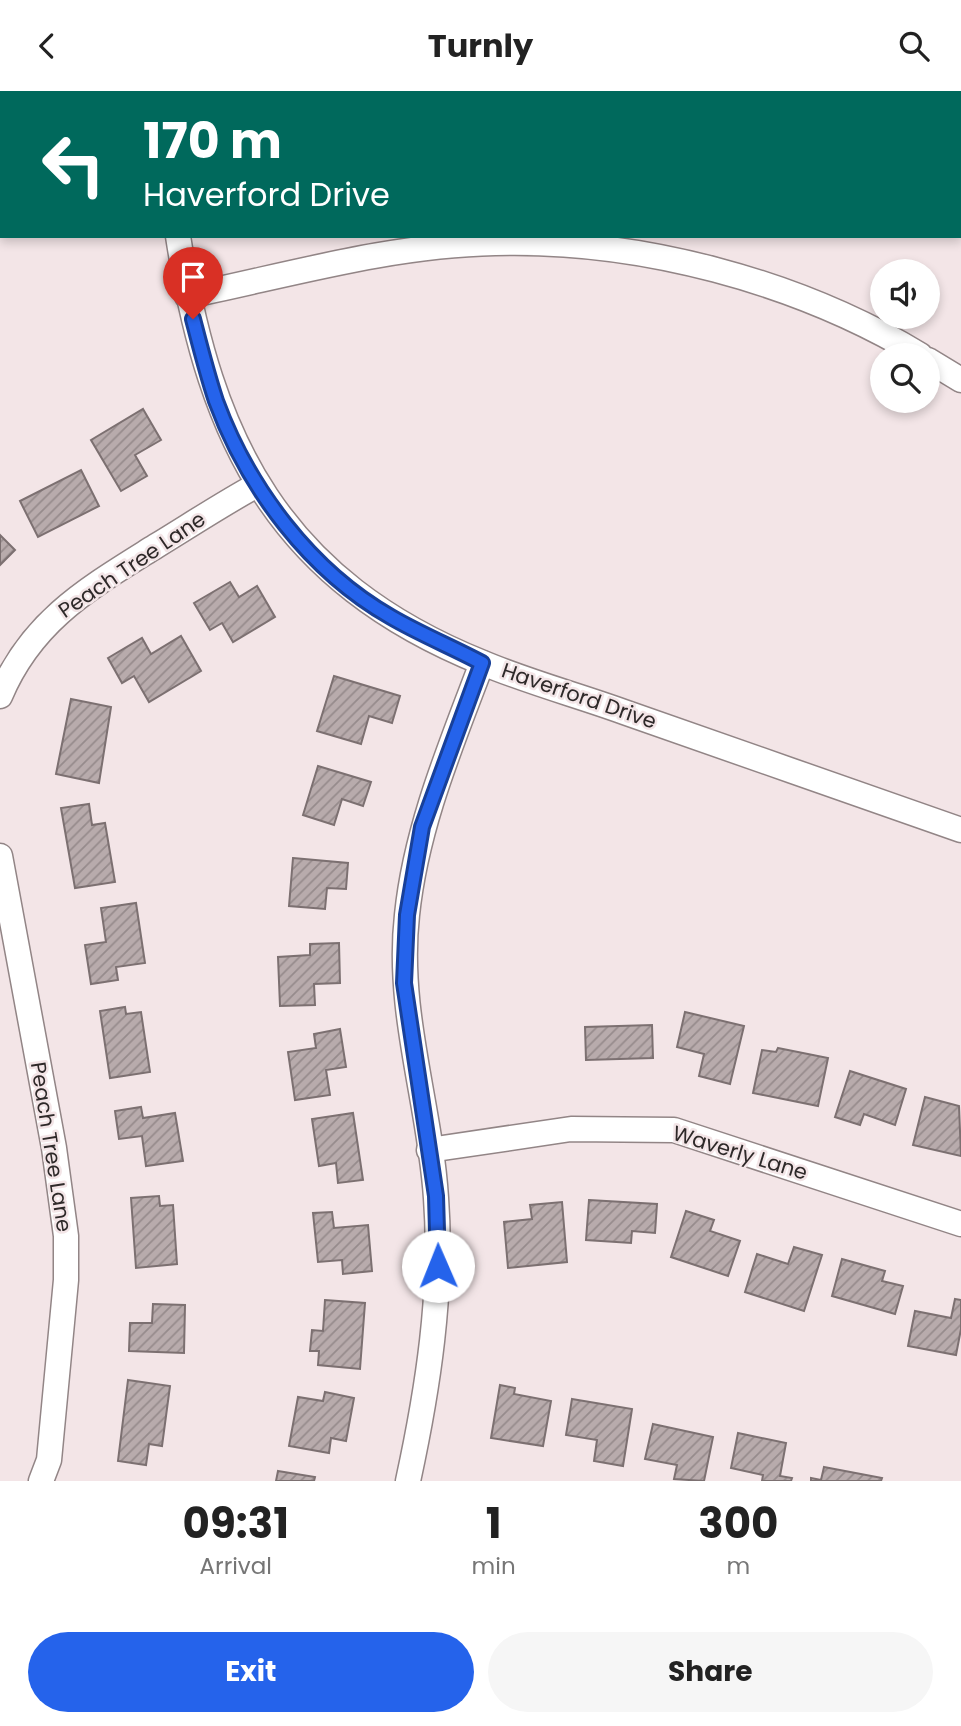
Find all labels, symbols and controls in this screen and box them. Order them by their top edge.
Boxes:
text: Turnly [428,23,533,68]
icon: back [28,27,66,65]
icon: search [895,27,933,65]
text: 170 m [143,107,282,175]
icon: left [28,119,119,210]
text: Haverford Drive [143,172,390,217]
pin [163,247,223,319]
icon: arrive [174,258,212,296]
map controls [870,259,940,413]
button: sound [870,259,940,329]
button: search [870,343,940,413]
street label: Peach Tree Lane [52,505,211,625]
street label: Haverford Drive [498,655,660,736]
street label: Peach Tree Lane [24,1060,79,1234]
street label: Waverly Lane [669,1118,811,1187]
position arrow [401,1229,475,1303]
text: 09:31 [183,1494,289,1553]
text: 1 [486,1494,501,1553]
text: 300 [698,1494,778,1553]
text: Arrival [200,1550,272,1582]
text: min [472,1550,516,1582]
text: m [726,1550,750,1582]
button: Exit [28,1632,474,1712]
button: Share [488,1632,933,1712]

